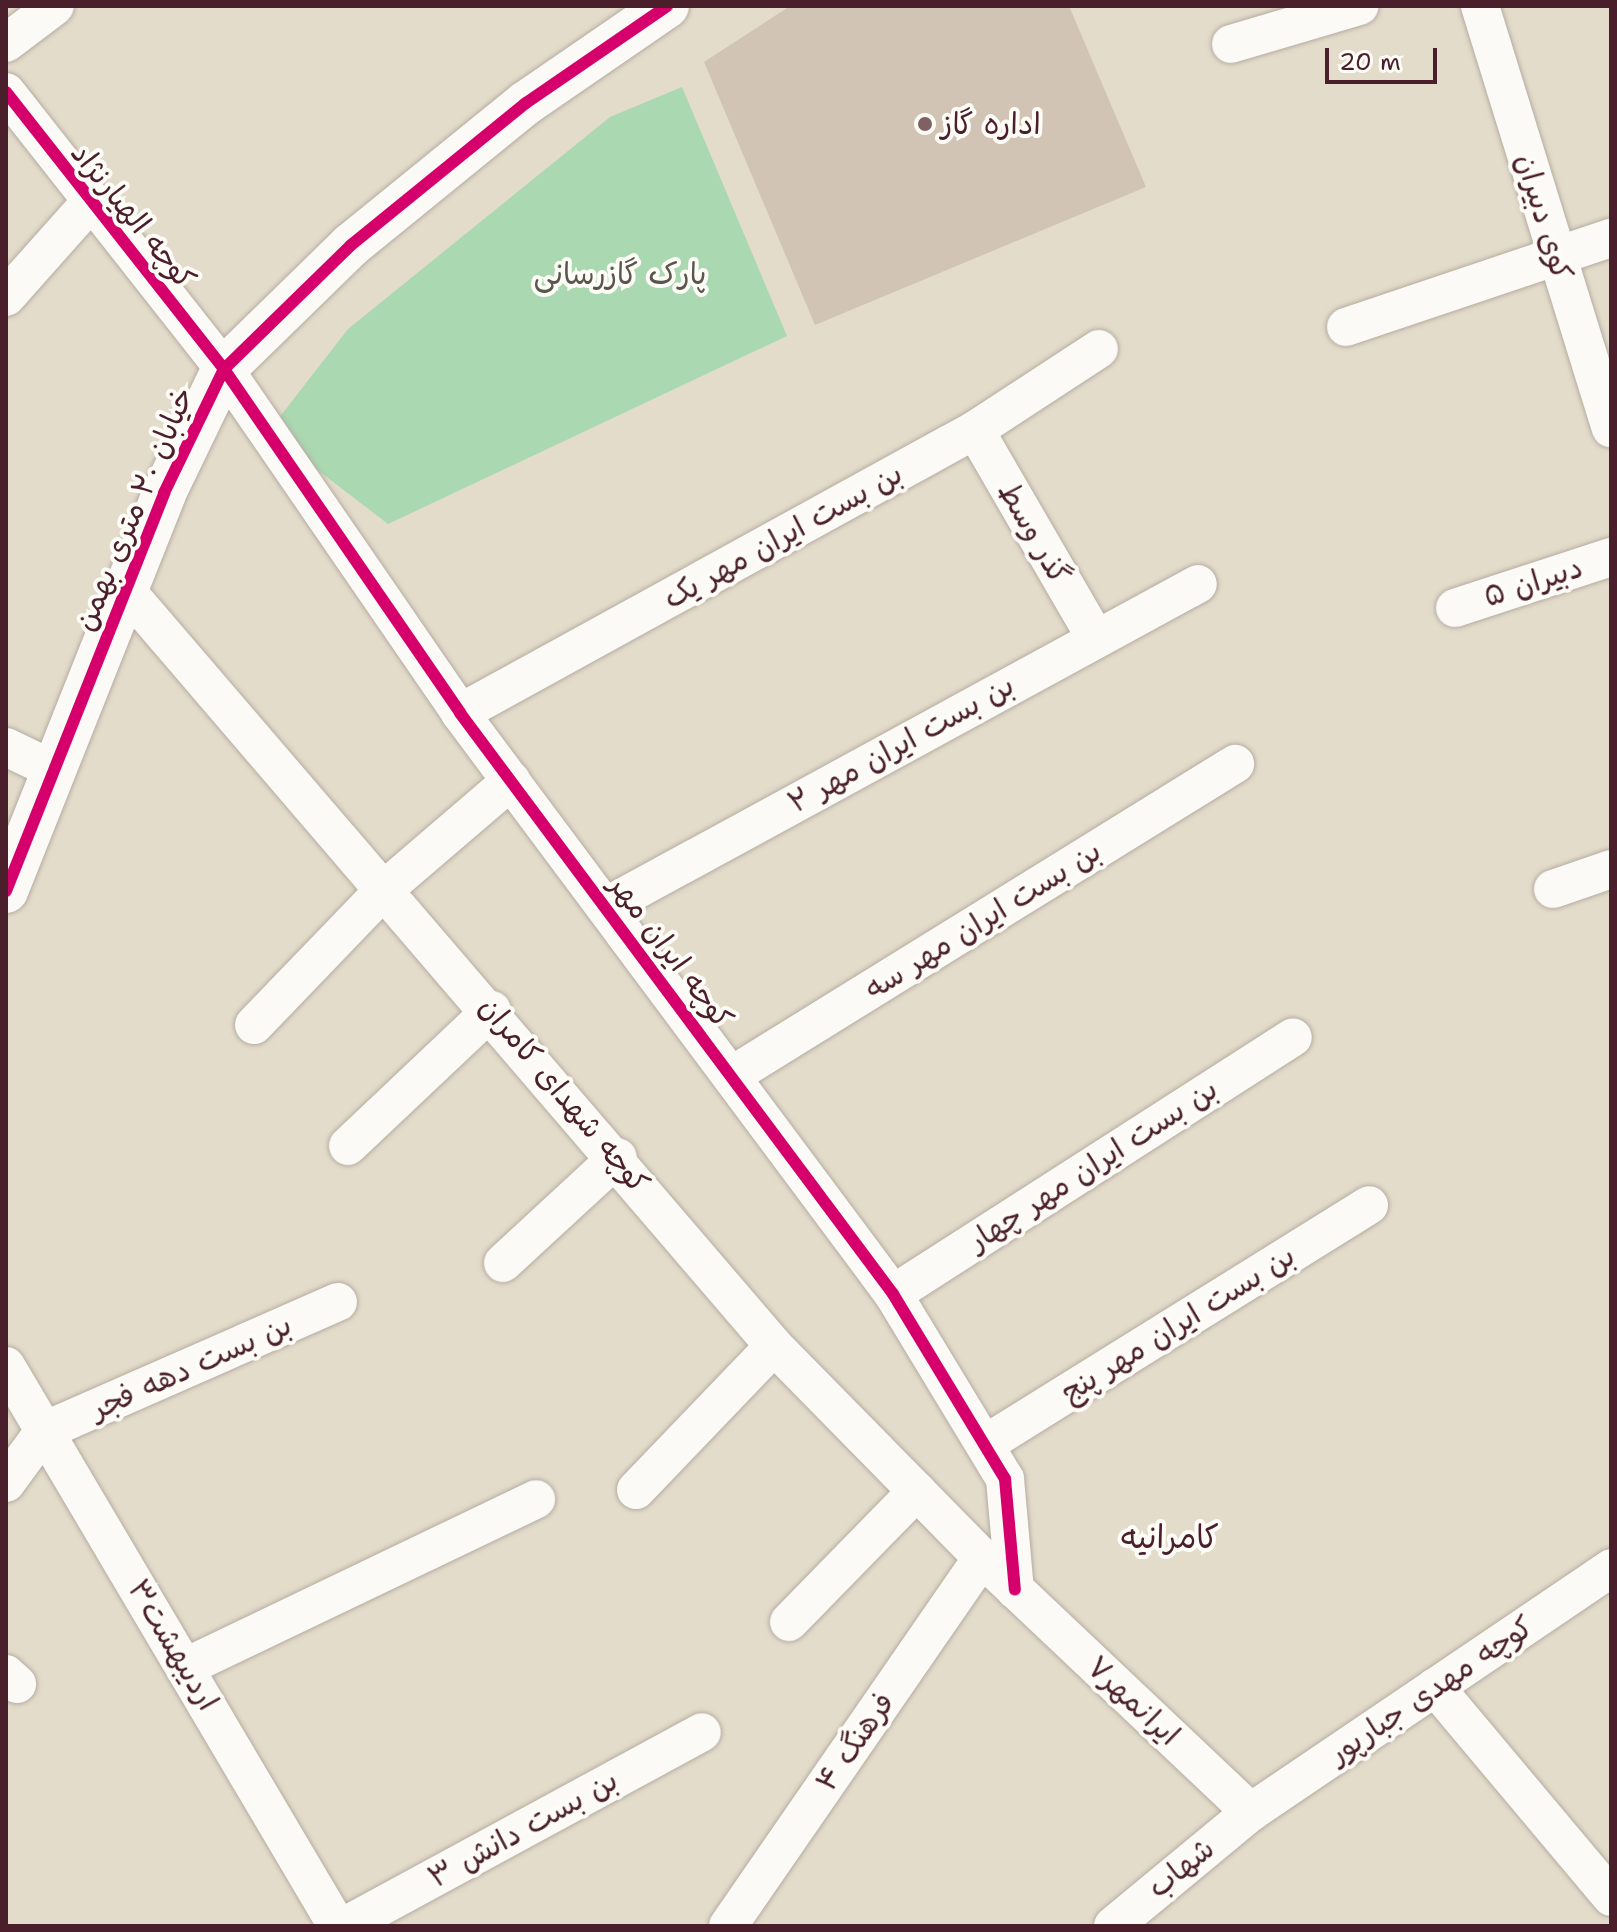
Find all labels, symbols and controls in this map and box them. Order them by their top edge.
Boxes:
scale bar [1329,32,1441,82]
text: 20 m [1339,46,1401,78]
place label: اداره گاز [941,106,1041,142]
marker: اداره گاز [916,115,934,133]
street label: کوچه الهیارنژاد [63,136,203,296]
street label: کوی دبیران [1508,150,1580,284]
park label: پارک گازرسانی [533,256,707,292]
street label: خیابان ۲۰ متری بهمن [66,382,202,636]
street label: بن بست ایران مهر یک [657,455,909,617]
street label: گذر وسط [990,476,1078,590]
street label: دبیران ۵ [1479,549,1587,615]
street label: ۲ بن بست ایران مهر [782,667,1020,821]
street label: بن بست ایران مهر سه [858,833,1108,1007]
street label: کوچه ایران مهر [602,868,740,1036]
street label: کوچه شهدای کامران [471,989,657,1201]
street label: بن بست ایران مهر چهار [962,1071,1224,1259]
street label: بن بست ایران مهر پنج [1055,1238,1301,1410]
street label: بن بست دهه فجر [85,1307,297,1427]
district label: کامرانیه [1121,1518,1219,1556]
street label: اردیبهشت۳ [120,1573,226,1717]
street label: کوچه مهدی جبارپور [1322,1608,1540,1772]
street label: ایرانمهر۷ [1079,1649,1187,1753]
street label: فرهنگ ۴ [808,1686,902,1798]
street label: بن بست دانش ۳ [422,1762,624,1896]
street label: شهاب [1141,1830,1221,1906]

